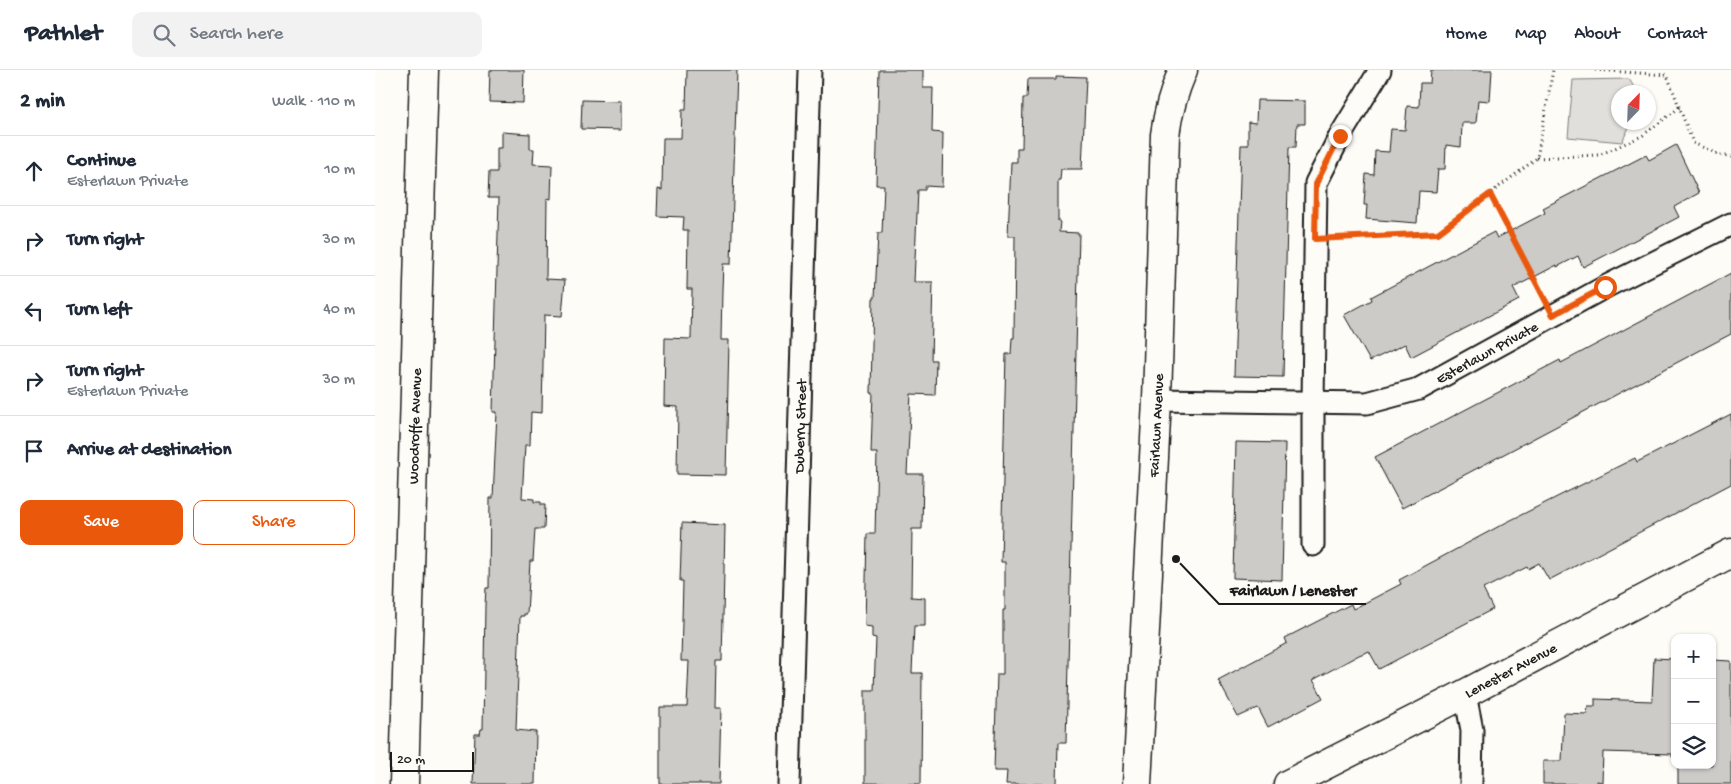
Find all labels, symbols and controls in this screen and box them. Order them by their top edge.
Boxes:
search box [132,12,482,57]
text: Pathlet [25,20,102,49]
icon: search [150,21,178,49]
text: Search here [190,23,283,46]
text: Home [1445,24,1487,45]
text: Map [1515,24,1546,45]
text: About [1574,24,1620,45]
text: Contact [1648,24,1706,45]
north arrow [1611,85,1656,130]
text: 2 min [20,90,65,115]
text: Walk · 110 m [272,93,355,112]
route end [1329,125,1352,148]
text: Continue [67,150,136,173]
icon: ahead [20,157,48,185]
text: 10 m [324,161,355,180]
text: Esterlawn Private [67,173,188,192]
icon: right [20,227,48,255]
text: Turn right [67,229,143,252]
text: 30 m [322,231,355,250]
route start [1594,276,1617,299]
icon: left [20,297,48,325]
text: Turn left [67,299,131,322]
text: 40 m [323,301,355,320]
street label: Esterlawn Private [1433,318,1542,389]
text: Turn right [67,360,143,383]
icon: right [20,367,48,395]
street label: Woodroffe Avenue [405,368,427,484]
text: 30 m [322,371,355,390]
street label: Fairlawn Avenue [1146,373,1169,479]
street label: Duberry Street [791,377,812,475]
text: Esterlawn Private [67,383,188,402]
icon: arrive [20,437,48,465]
text: Arrive at destination [67,439,231,462]
button: Save [20,500,183,545]
button: Share [193,500,355,545]
callout: Fairlawn / Lenester [1219,573,1366,604]
text: Fairlawn / Lenester [1229,583,1359,602]
map controls [1671,634,1716,769]
button: + [1671,634,1716,679]
street label: Lenester Avenue [1462,640,1561,703]
button: − [1671,679,1716,724]
button: layers [1671,724,1716,769]
scale bar [390,749,474,772]
text: 20 m [397,752,425,769]

